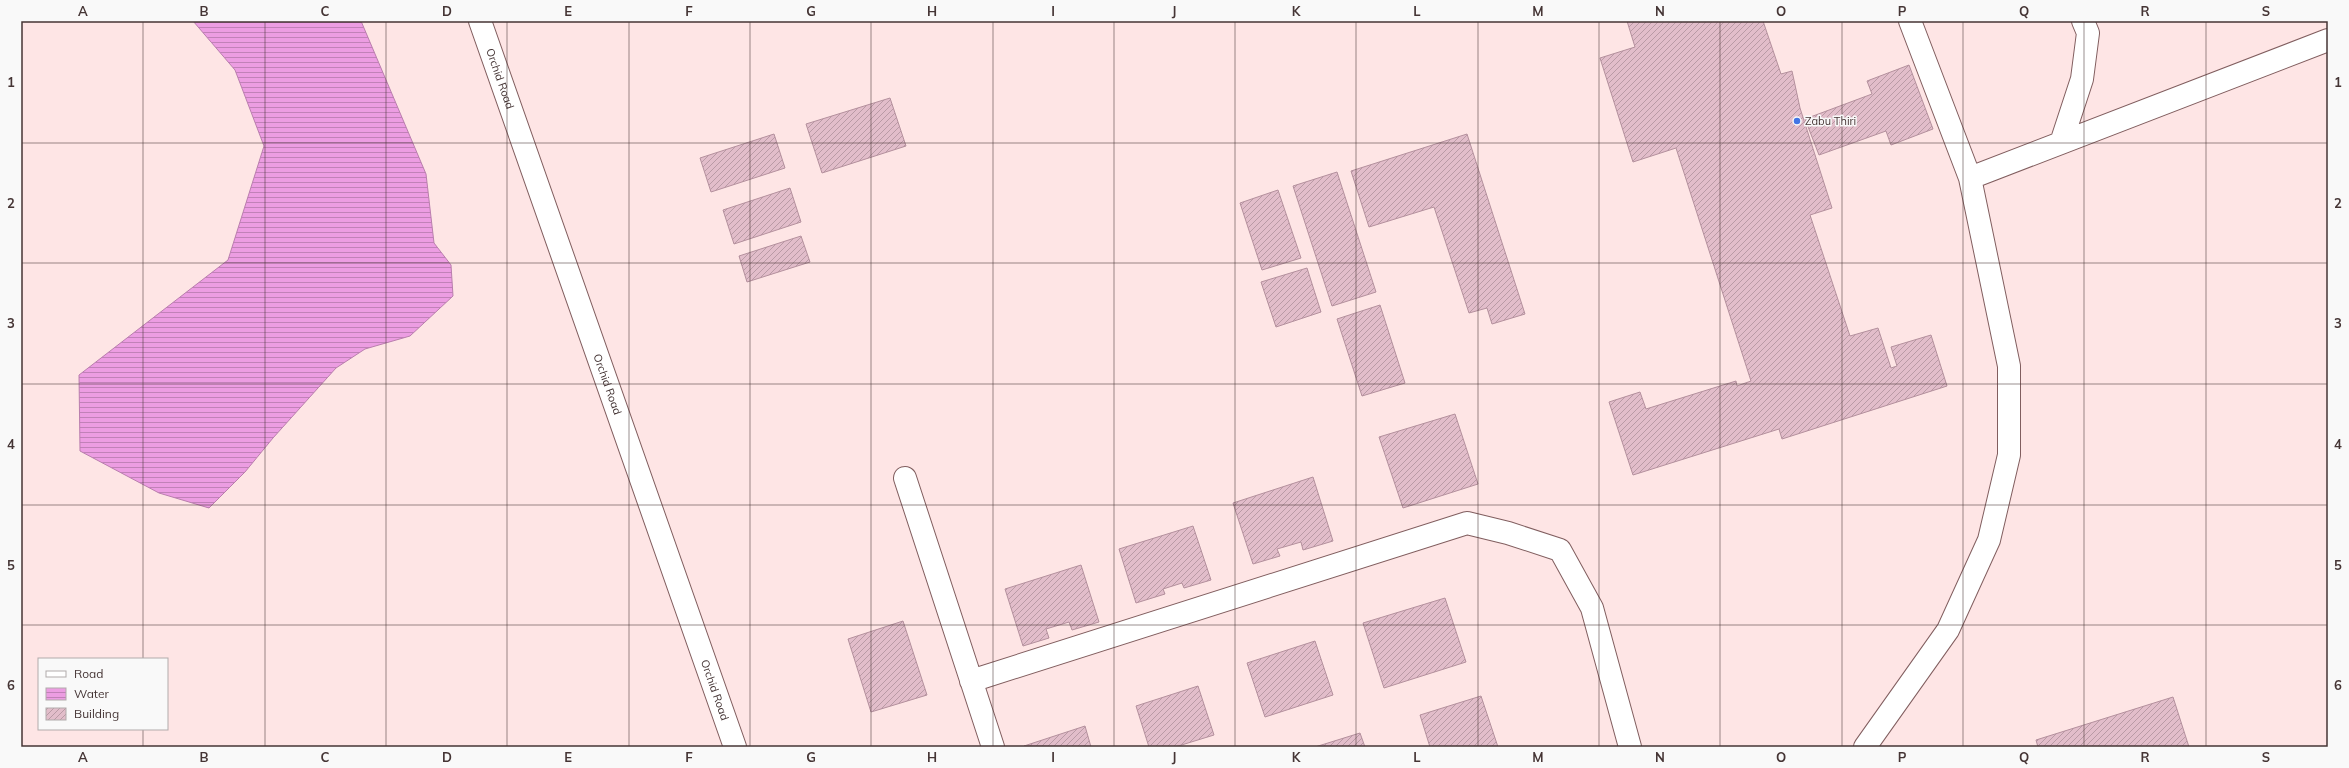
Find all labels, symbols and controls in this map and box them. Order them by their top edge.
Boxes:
text: A [78,3,88,19]
text: B [200,3,209,19]
text: C [321,3,330,19]
text: D [442,3,452,19]
text: E [564,3,572,19]
text: F [685,3,693,19]
text: G [806,3,816,19]
text: H [927,3,937,19]
text: I [1051,3,1055,19]
text: J [1172,3,1176,19]
text: K [1292,3,1302,19]
text: L [1413,3,1421,19]
text: M [1532,3,1544,19]
text: N [1655,3,1665,19]
text: O [1776,3,1786,19]
text: P [1898,3,1907,19]
text: Q [2019,3,2029,19]
text: R [2140,3,2150,19]
text: S [2262,3,2270,19]
street label: Orchid Road [483,46,517,111]
text: 1 [7,74,15,90]
text: 1 [2334,74,2342,90]
place label: Zabu Thiri [1805,114,1856,128]
marker: Zabu Thiri [1792,116,1802,126]
text: 2 [7,195,15,211]
text: 2 [2334,195,2342,211]
text: 3 [7,315,15,331]
text: 3 [2334,315,2342,331]
street label: Orchid Road [590,352,625,416]
text: 4 [7,436,15,452]
text: 4 [2334,436,2342,452]
text: 5 [7,557,15,573]
text: 5 [2334,557,2342,573]
legend [38,658,168,730]
street label: Orchid Road [698,658,732,722]
text: Road [74,666,103,681]
text: 6 [7,677,15,693]
text: 6 [2334,677,2342,693]
text: Water [74,686,110,701]
text: Building [74,706,119,721]
text: A [78,749,88,765]
text: B [200,749,209,765]
text: C [321,749,330,765]
text: D [442,749,452,765]
text: E [564,749,572,765]
text: F [685,749,693,765]
text: G [806,749,816,765]
text: H [927,749,937,765]
text: I [1051,749,1055,765]
text: J [1172,749,1176,765]
text: K [1292,749,1302,765]
text: L [1413,749,1421,765]
text: M [1532,749,1544,765]
text: N [1655,749,1665,765]
text: O [1776,749,1786,765]
text: P [1898,749,1907,765]
text: Q [2019,749,2029,765]
text: R [2140,749,2150,765]
text: S [2262,749,2270,765]

